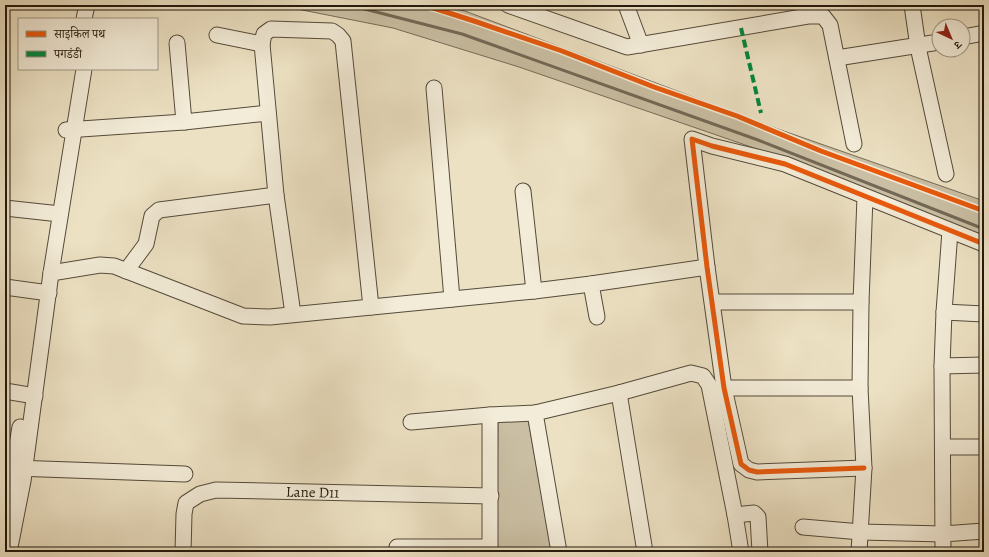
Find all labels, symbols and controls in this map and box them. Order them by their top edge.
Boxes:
legend [18,18,158,70]
north arrow [931,18,971,58]
text: साइकिल पथ [53,26,106,42]
text: उ [949,37,966,53]
text: पगडंडी [53,46,83,62]
street label: Lane D11 [286,482,340,503]

